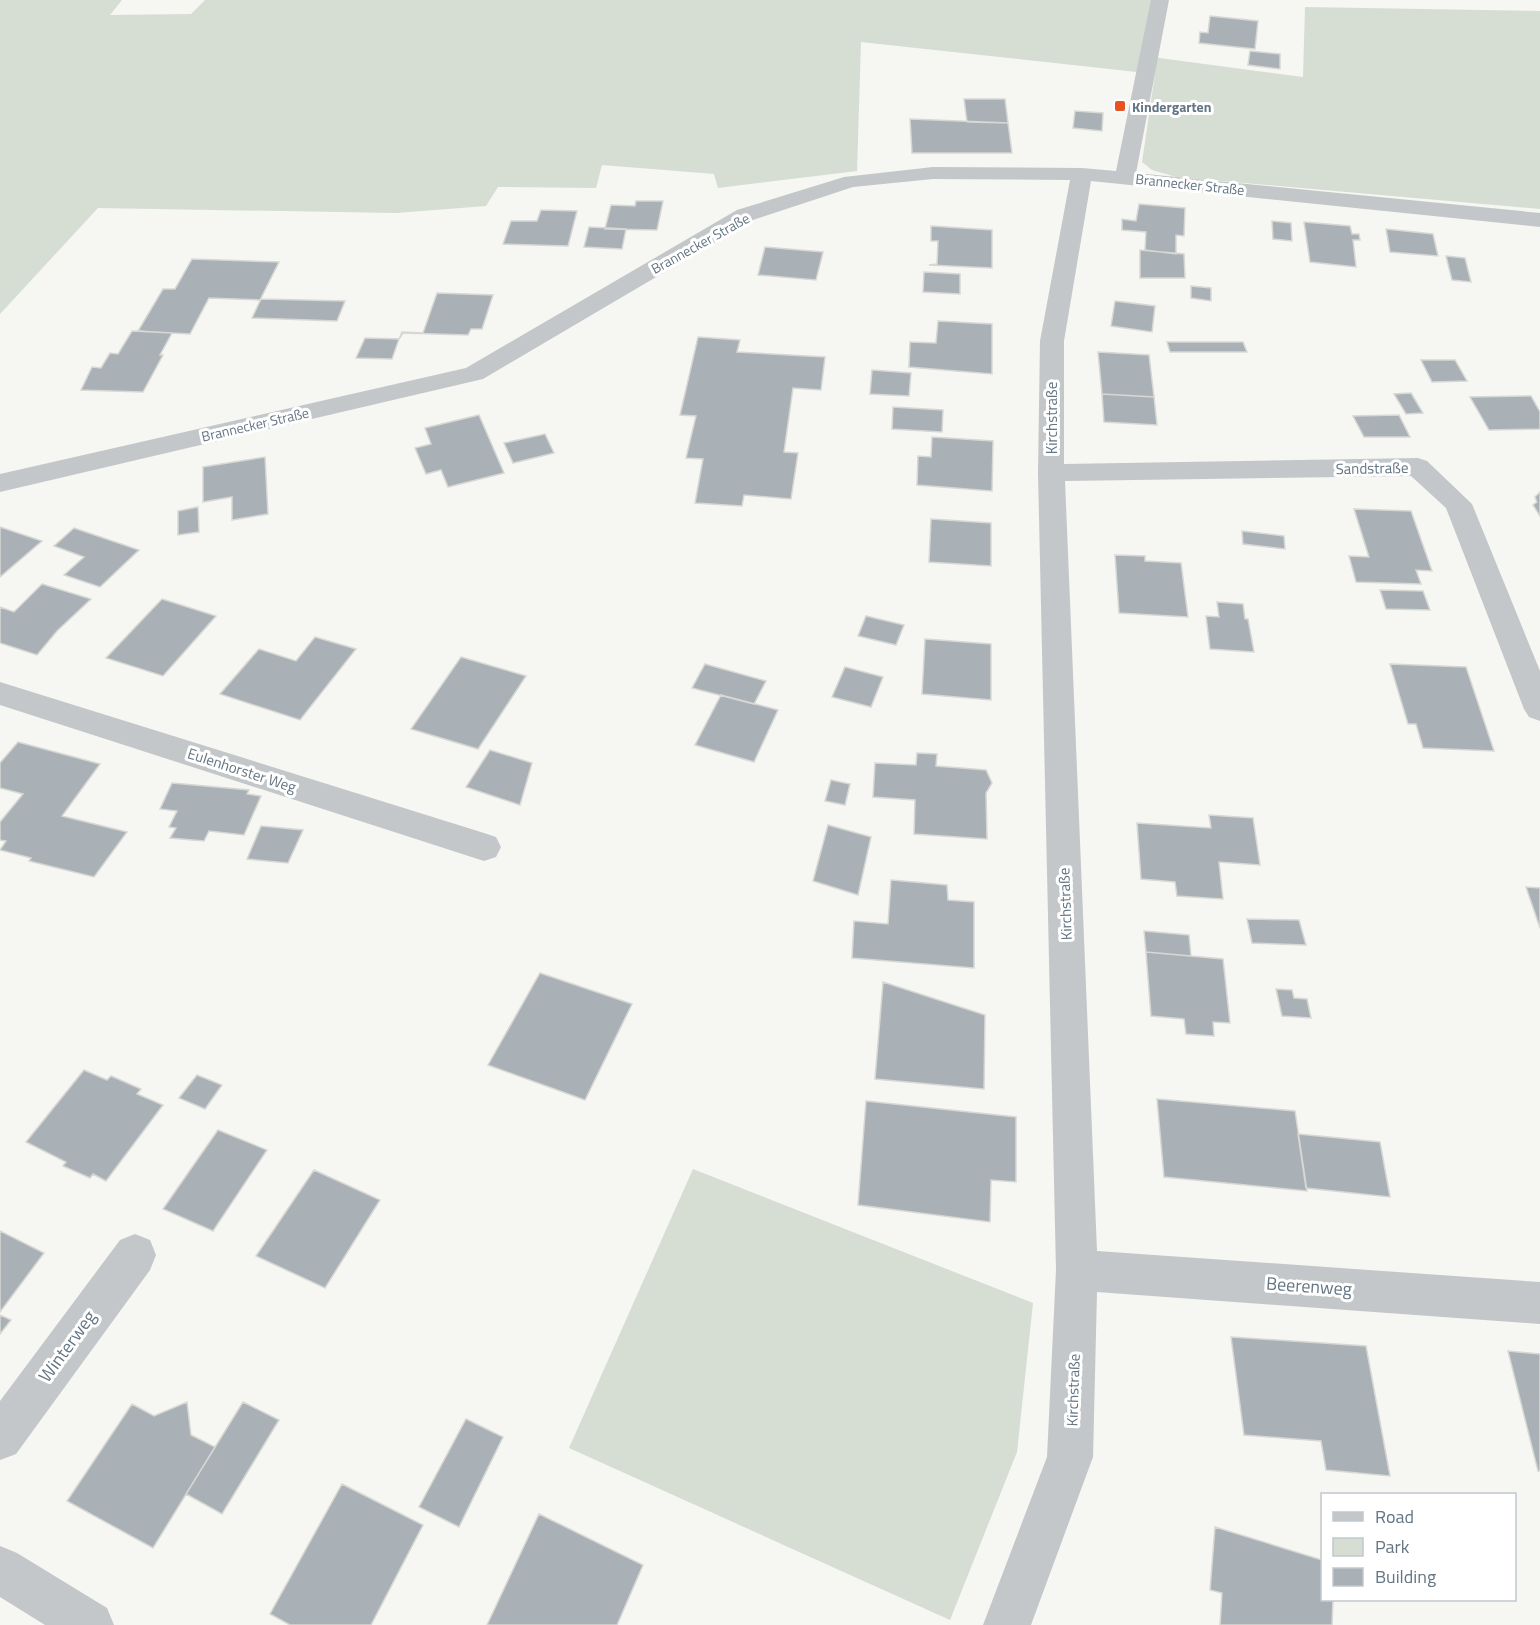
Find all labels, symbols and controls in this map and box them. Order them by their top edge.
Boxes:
place label: Kindergarten [1132,96,1212,117]
marker: Kindergarten [1113,99,1127,113]
street label: Brannecker Straße [1134,168,1246,200]
street label: Brannecker Straße [647,207,753,279]
street label: Kirchstraße [1040,382,1063,454]
street label: Brannecker Straße [199,401,311,447]
street label: Sandstraße [1335,456,1409,480]
street label: Eulenhorster Weg [185,742,300,798]
street label: Kirchstraße [1052,867,1078,941]
street label: Beerenweg [1265,1270,1353,1302]
street label: Winterweg [32,1304,102,1388]
street label: Kirchstraße [1060,1353,1086,1427]
legend [1321,1493,1516,1601]
text: Road [1375,1503,1414,1530]
text: Park [1375,1533,1410,1560]
text: Building [1375,1563,1436,1590]

